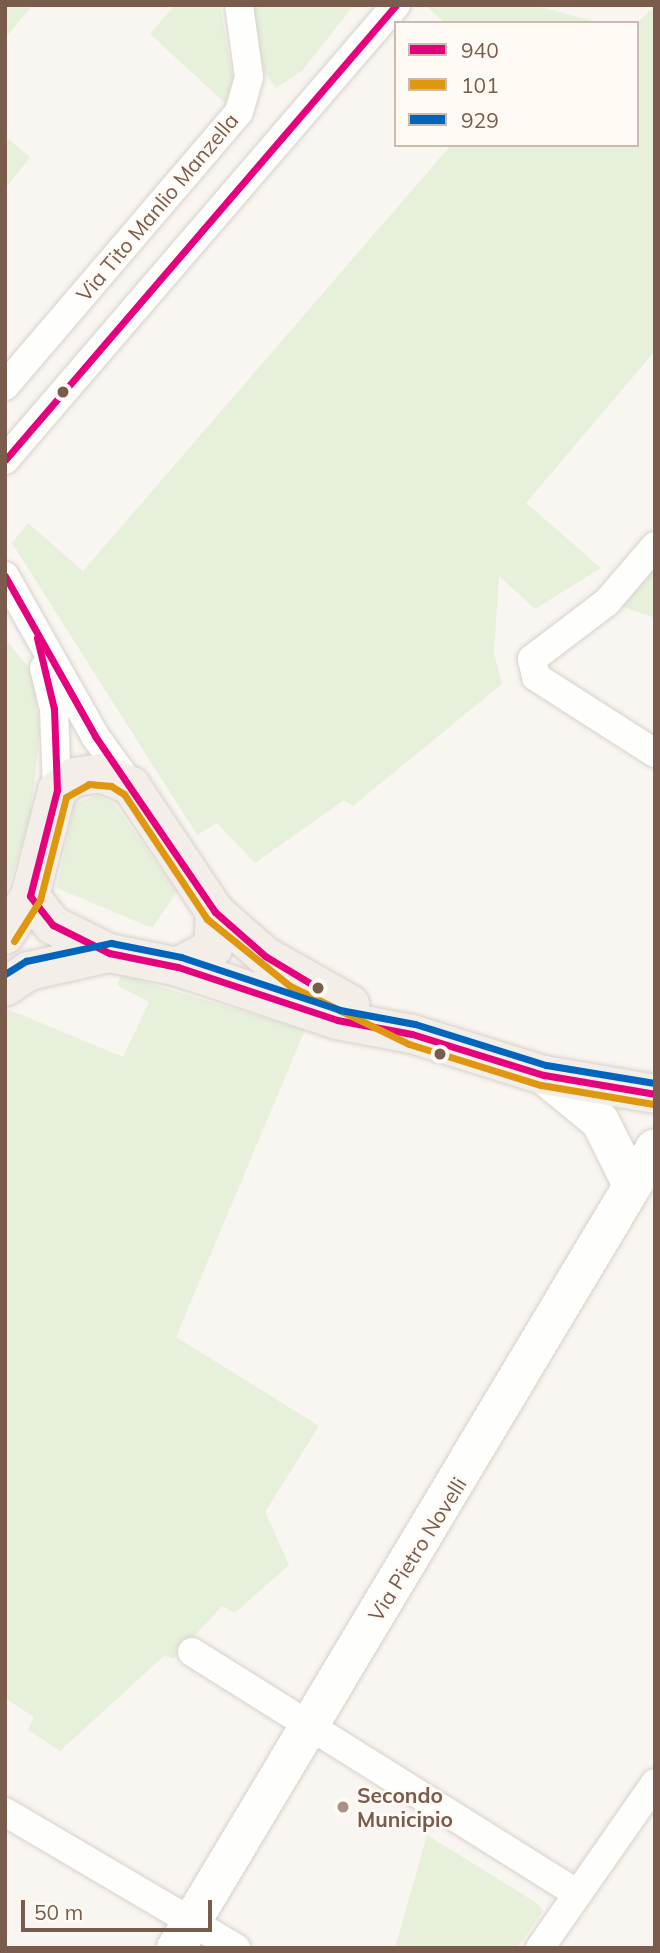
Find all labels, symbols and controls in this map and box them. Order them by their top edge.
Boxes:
legend [394,21,639,147]
text: 940 [461,37,499,63]
text: 101 [461,72,499,98]
text: 929 [461,107,499,133]
street label: Via Tito Manlio Manzella [71,108,243,306]
unlabelled marker [56,385,70,399]
unlabelled marker [311,981,325,995]
unlabelled marker [433,1047,447,1061]
street label: Via Pietro Novelli [363,1472,471,1626]
place label: Secondo Municipio [357,1782,453,1832]
marker: Secondo Municipio [335,1799,351,1815]
scale bar [24,1886,215,1930]
text: 50 m [34,1899,83,1925]

